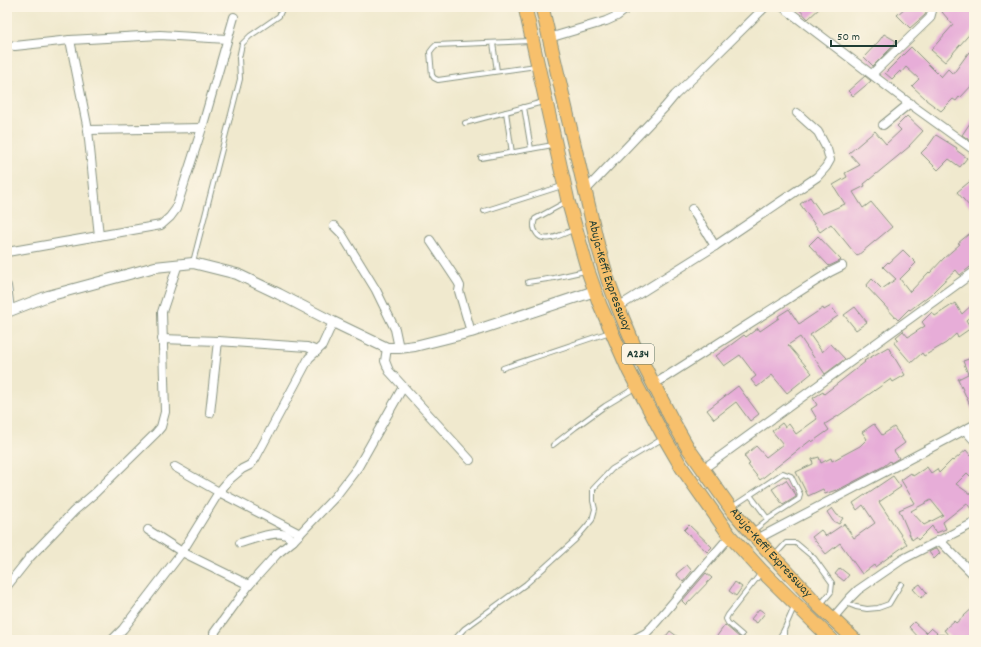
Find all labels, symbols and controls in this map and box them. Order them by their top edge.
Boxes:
scale bar [831,22,896,48]
text: 50 m [837,29,860,46]
street label: Abuja-Keffi Expressway [583,218,637,335]
road number: A234 [622,344,654,364]
street label: Abuja-Keffi Expressway [725,504,817,603]

